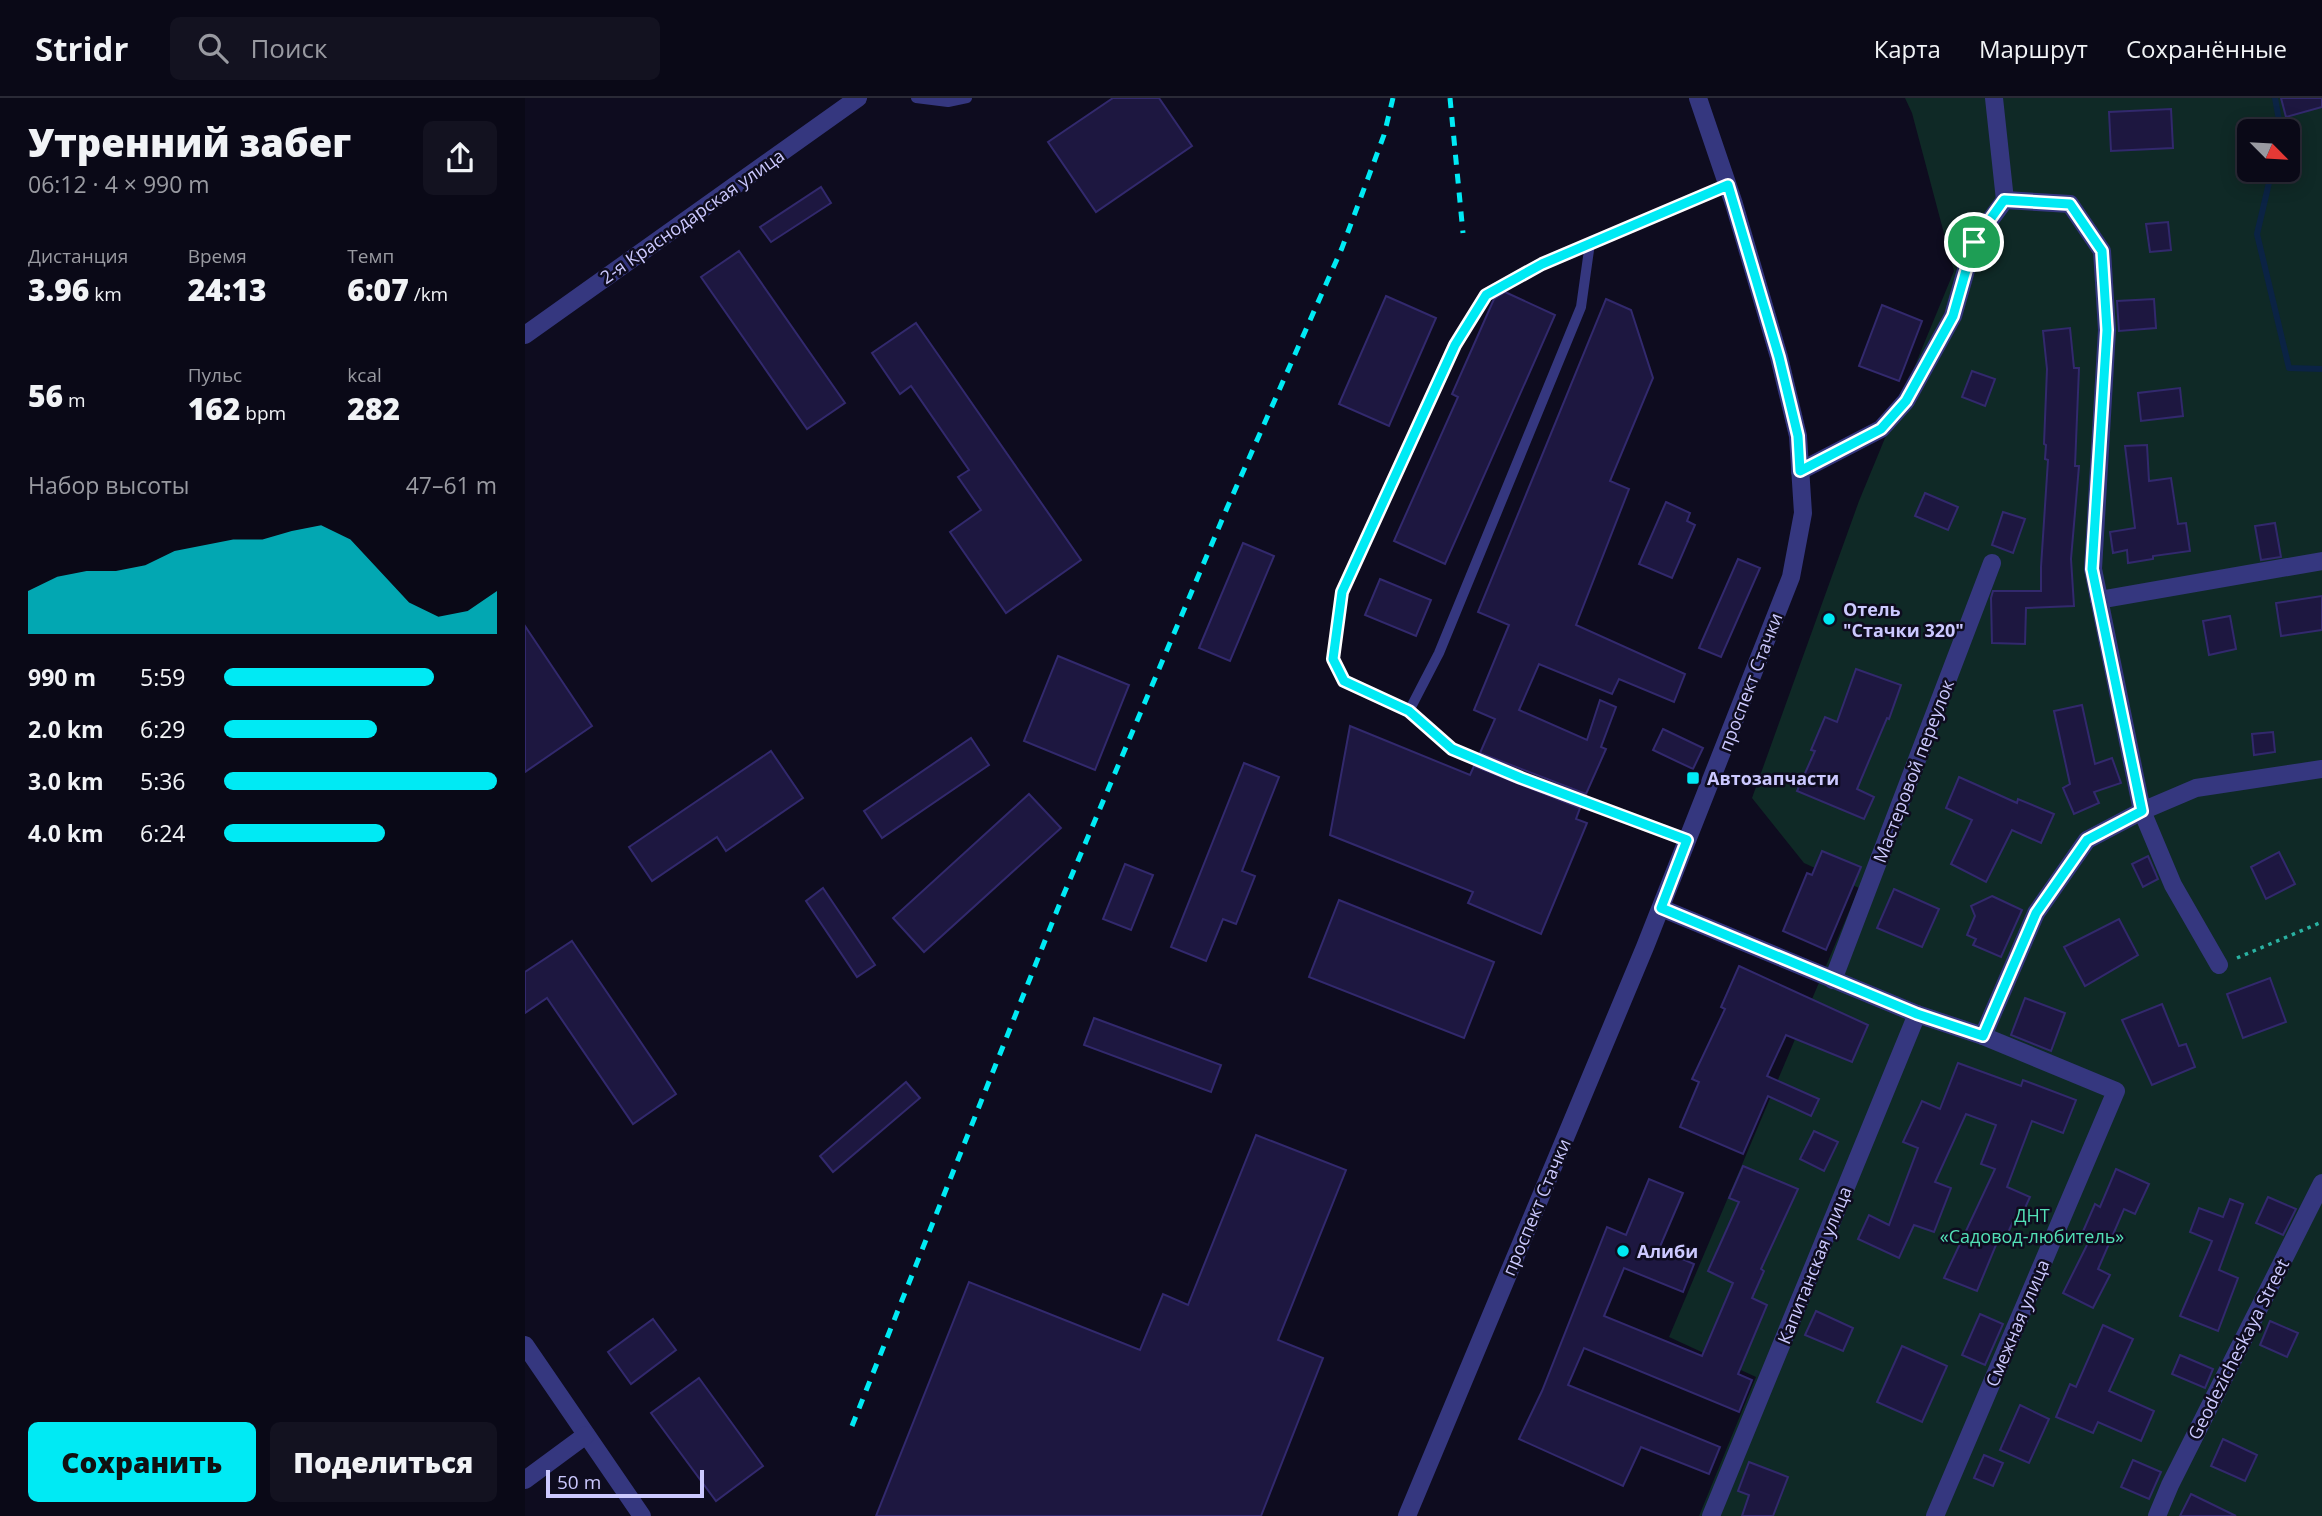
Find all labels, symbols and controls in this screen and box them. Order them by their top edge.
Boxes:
search box [170,17,660,80]
text: Stridr [35,26,128,71]
icon: search [194,29,232,67]
text: Поиск [250,30,327,66]
text: Карта [1874,32,1941,65]
text: Маршрут [1979,32,2088,65]
text: Сохранённые [2126,32,2287,65]
text: Утренний забег [28,116,351,168]
north arrow [2237,119,2299,182]
map controls [2237,119,2300,182]
button: share [423,121,497,195]
street label: 2-я Краснодарская улица [595,143,789,289]
text: 06:12 · 4 × 990 m [28,168,210,200]
pin [1944,212,2004,272]
icon: arrive [1955,223,1993,261]
text: Дистанция [28,243,128,269]
text: Время [188,243,247,269]
text: Темп [347,243,394,269]
text: 3.96 [28,269,89,310]
text: 24:13 [188,269,267,310]
text: 6:07 [347,269,409,310]
text: km [89,281,122,307]
text: /km [409,281,448,307]
text: Пульс [188,362,242,388]
text: kcal [347,362,382,388]
text: 56 [28,375,63,416]
text: m [63,387,86,413]
text: 162 [188,388,240,429]
text: 282 [347,388,400,429]
text: bpm [240,400,286,426]
text: Набор высоты [28,469,190,501]
text: 47–61 m [406,469,497,501]
place label: Отель "Стачки 320" [1843,597,1964,642]
street label: проспект Стачки [1712,609,1788,755]
marker: Отель "Стачки 320" [1821,611,1837,627]
text: 990 m [28,661,96,693]
text: 5:59 [140,661,186,693]
street label: Мастеровой переулок [1867,675,1959,866]
text: 2.0 km [28,713,104,745]
text: 6:29 [140,713,186,745]
text: 3.0 km [28,765,104,797]
text: 5:36 [140,765,186,797]
place label: Автозапчасти [1707,766,1839,790]
marker: Автозапчасти [1685,770,1701,786]
text: 4.0 km [28,817,104,849]
text: 6:24 [140,817,186,849]
street label: проспект Стачки [1496,1135,1576,1279]
street label: Капитанская улица [1771,1183,1857,1347]
park label: ДНТ «Садовод-любитель» [1940,1203,2124,1248]
place label: Алиби [1637,1239,1698,1263]
marker: Алиби [1615,1243,1631,1259]
street label: Geodezicheskaya Street [2182,1254,2294,1444]
street label: Смежная улица [1979,1256,2055,1390]
button: Сохранить [28,1422,256,1502]
button: Поделиться [270,1422,497,1502]
scale bar [546,1467,703,1499]
text: 50 m [557,1469,601,1495]

